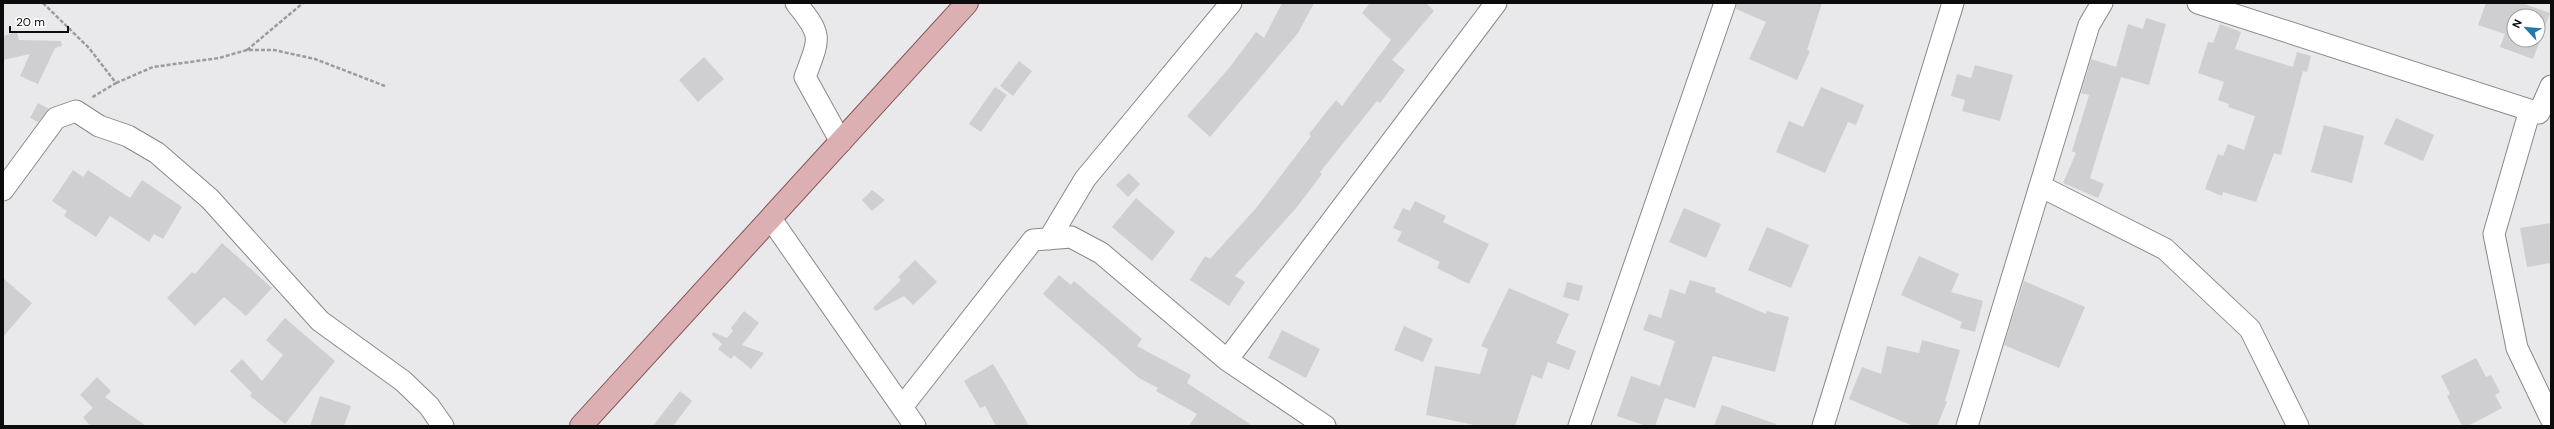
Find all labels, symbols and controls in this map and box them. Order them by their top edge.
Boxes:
scale bar [10,8,68,34]
north arrow [2506,8,2546,48]
text: 20 m [16,14,45,30]
text: N [2509,17,2525,30]

